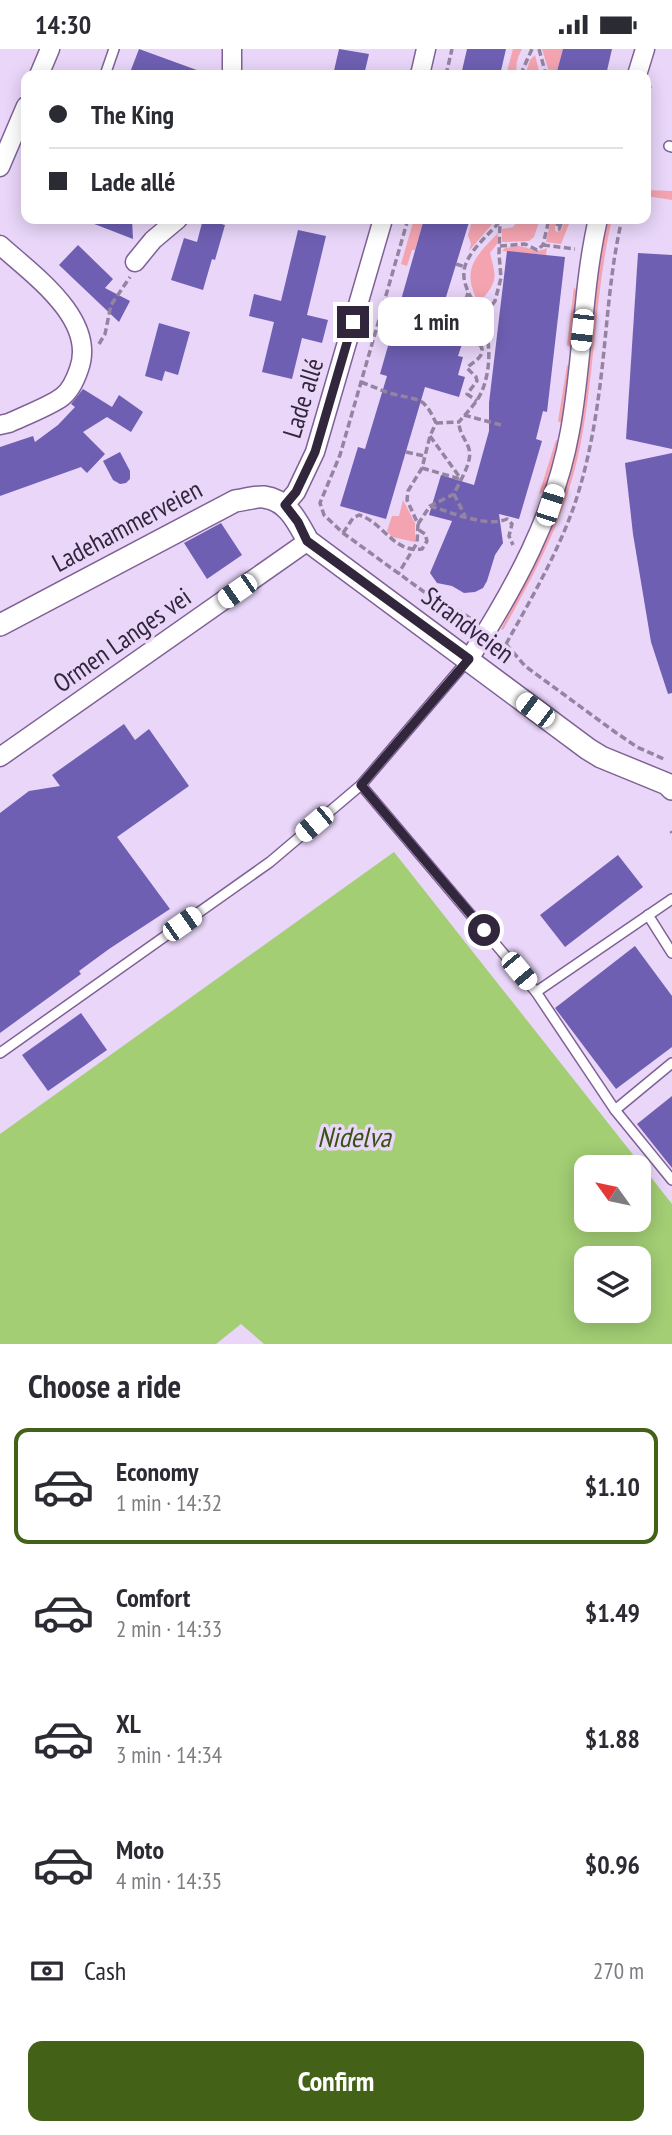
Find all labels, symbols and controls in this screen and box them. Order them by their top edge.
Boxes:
text: 14:30 [35,8,91,41]
text: The King [91,98,174,131]
text: Lade allé [91,165,175,198]
callout: 1 min [378,297,493,347]
route end [337,306,369,338]
text: 1 min [413,307,459,336]
car [570,308,595,352]
street label: Lade allé [275,354,330,442]
street label: Ladehammerveien [46,472,207,579]
car [534,482,567,528]
car [214,570,261,612]
street label: Strandveien [416,579,521,670]
street label: Ormen Langes vei [46,580,197,699]
car [512,689,559,731]
car [292,802,337,846]
car [159,903,206,945]
route start [468,914,500,946]
car [498,948,541,994]
water label: Nidelva [317,1118,393,1155]
north arrow [574,1155,651,1232]
map controls [574,1155,651,1323]
button: layers [574,1246,651,1323]
text: Choose a ride [28,1365,181,1407]
icon: car [32,1455,95,1518]
text: Economy [116,1455,198,1488]
text: $1.10 [585,1470,640,1503]
text: 1 min · 14:32 [116,1488,222,1517]
icon: car [32,1581,95,1644]
text: Comfort [116,1581,190,1614]
text: $1.49 [585,1596,640,1629]
text: 2 min · 14:33 [116,1614,222,1643]
icon: car [32,1707,95,1770]
text: XL [116,1707,141,1740]
text: $1.88 [585,1722,640,1755]
text: 3 min · 14:34 [116,1740,222,1769]
icon: car [32,1833,95,1896]
text: Moto [116,1833,164,1866]
text: $0.96 [585,1848,640,1881]
text: 4 min · 14:35 [116,1866,222,1895]
icon: cash [28,1952,66,1990]
text: Cash [84,1954,126,1987]
text: 270 m [593,1956,644,1985]
button: Confirm [28,2041,644,2121]

